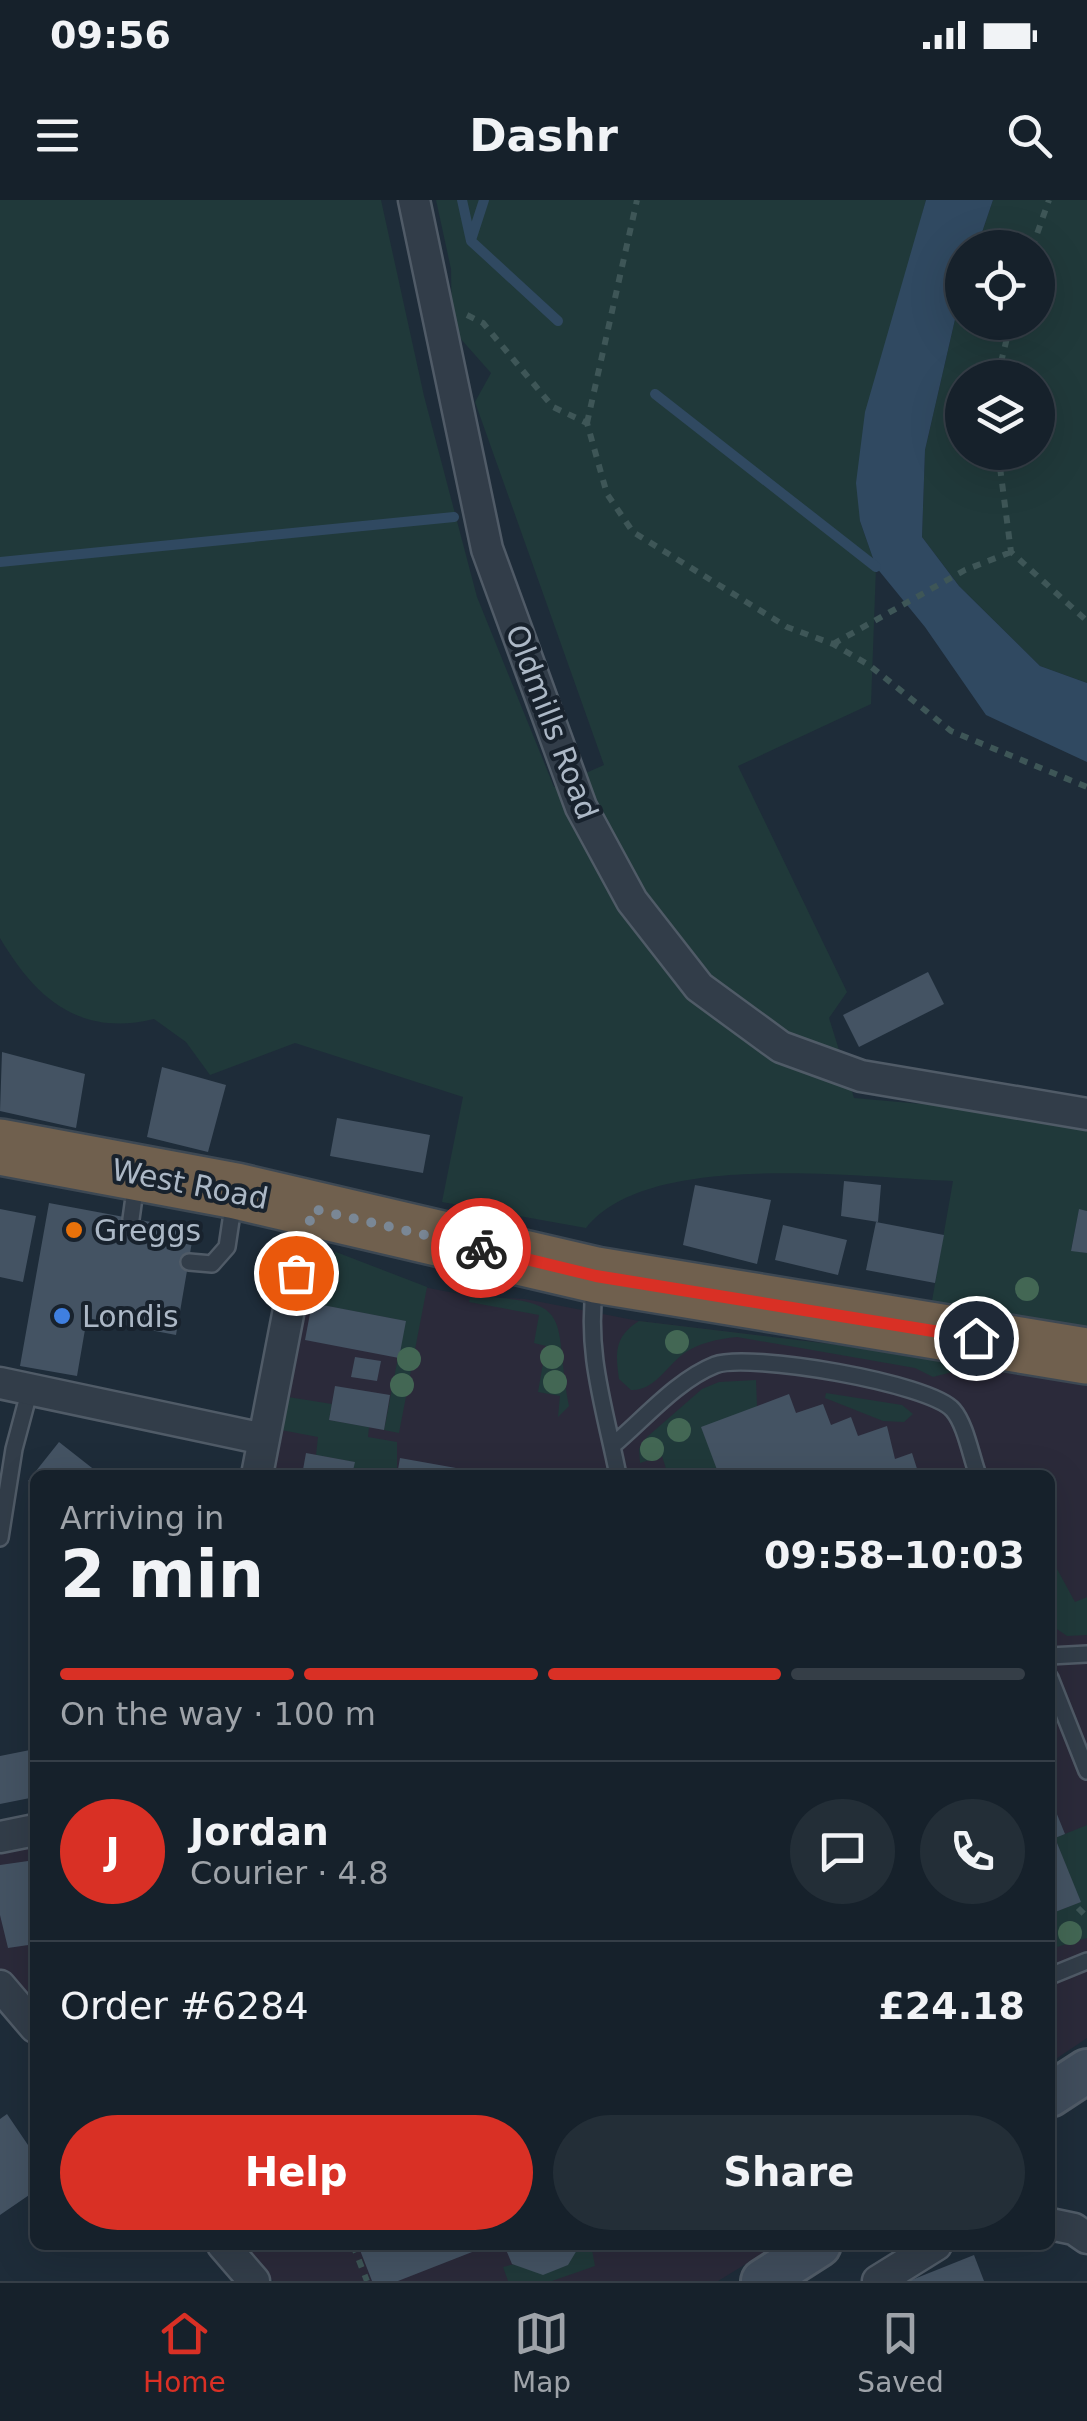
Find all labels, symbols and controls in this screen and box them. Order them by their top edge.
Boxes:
text: 09:56 [50,13,171,57]
icon: menu [30,108,85,163]
icon: search [1002,108,1057,163]
text: Dashr [469,109,618,162]
map controls [945,230,1055,470]
button: locate [945,230,1055,340]
button: layers [945,360,1055,470]
street label: Oldmills Road [499,620,605,824]
street label: West Road [109,1152,271,1216]
courier [431,1198,531,1298]
place label: Greggs [94,1213,201,1248]
marker: Greggs [63,1219,85,1241]
icon: bike [454,1221,509,1276]
pin [254,1231,339,1316]
icon: bag [269,1246,324,1301]
pin [934,1296,1019,1381]
place label: Londis [82,1299,179,1334]
marker: Londis [51,1305,73,1327]
icon: home [949,1311,1004,1366]
text: Arriving in [60,1499,224,1537]
text: 09:58–10:03 [764,1533,1025,1577]
text: 2 min [60,1537,264,1612]
text: On the way · 100 m [60,1695,376,1733]
button: chat [790,1799,895,1904]
button: phone [920,1799,1025,1904]
text: Jordan [190,1810,329,1854]
text: J [105,1829,120,1873]
text: Courier · 4.8 [190,1854,389,1892]
text: Order #6284 [60,1984,309,2028]
text: £24.18 [878,1984,1025,2028]
button: Help [60,2115,533,2230]
button: Share [553,2115,1025,2230]
tab: Home [143,2306,226,2399]
tab: Map [512,2306,571,2399]
tab: Saved [857,2306,944,2399]

